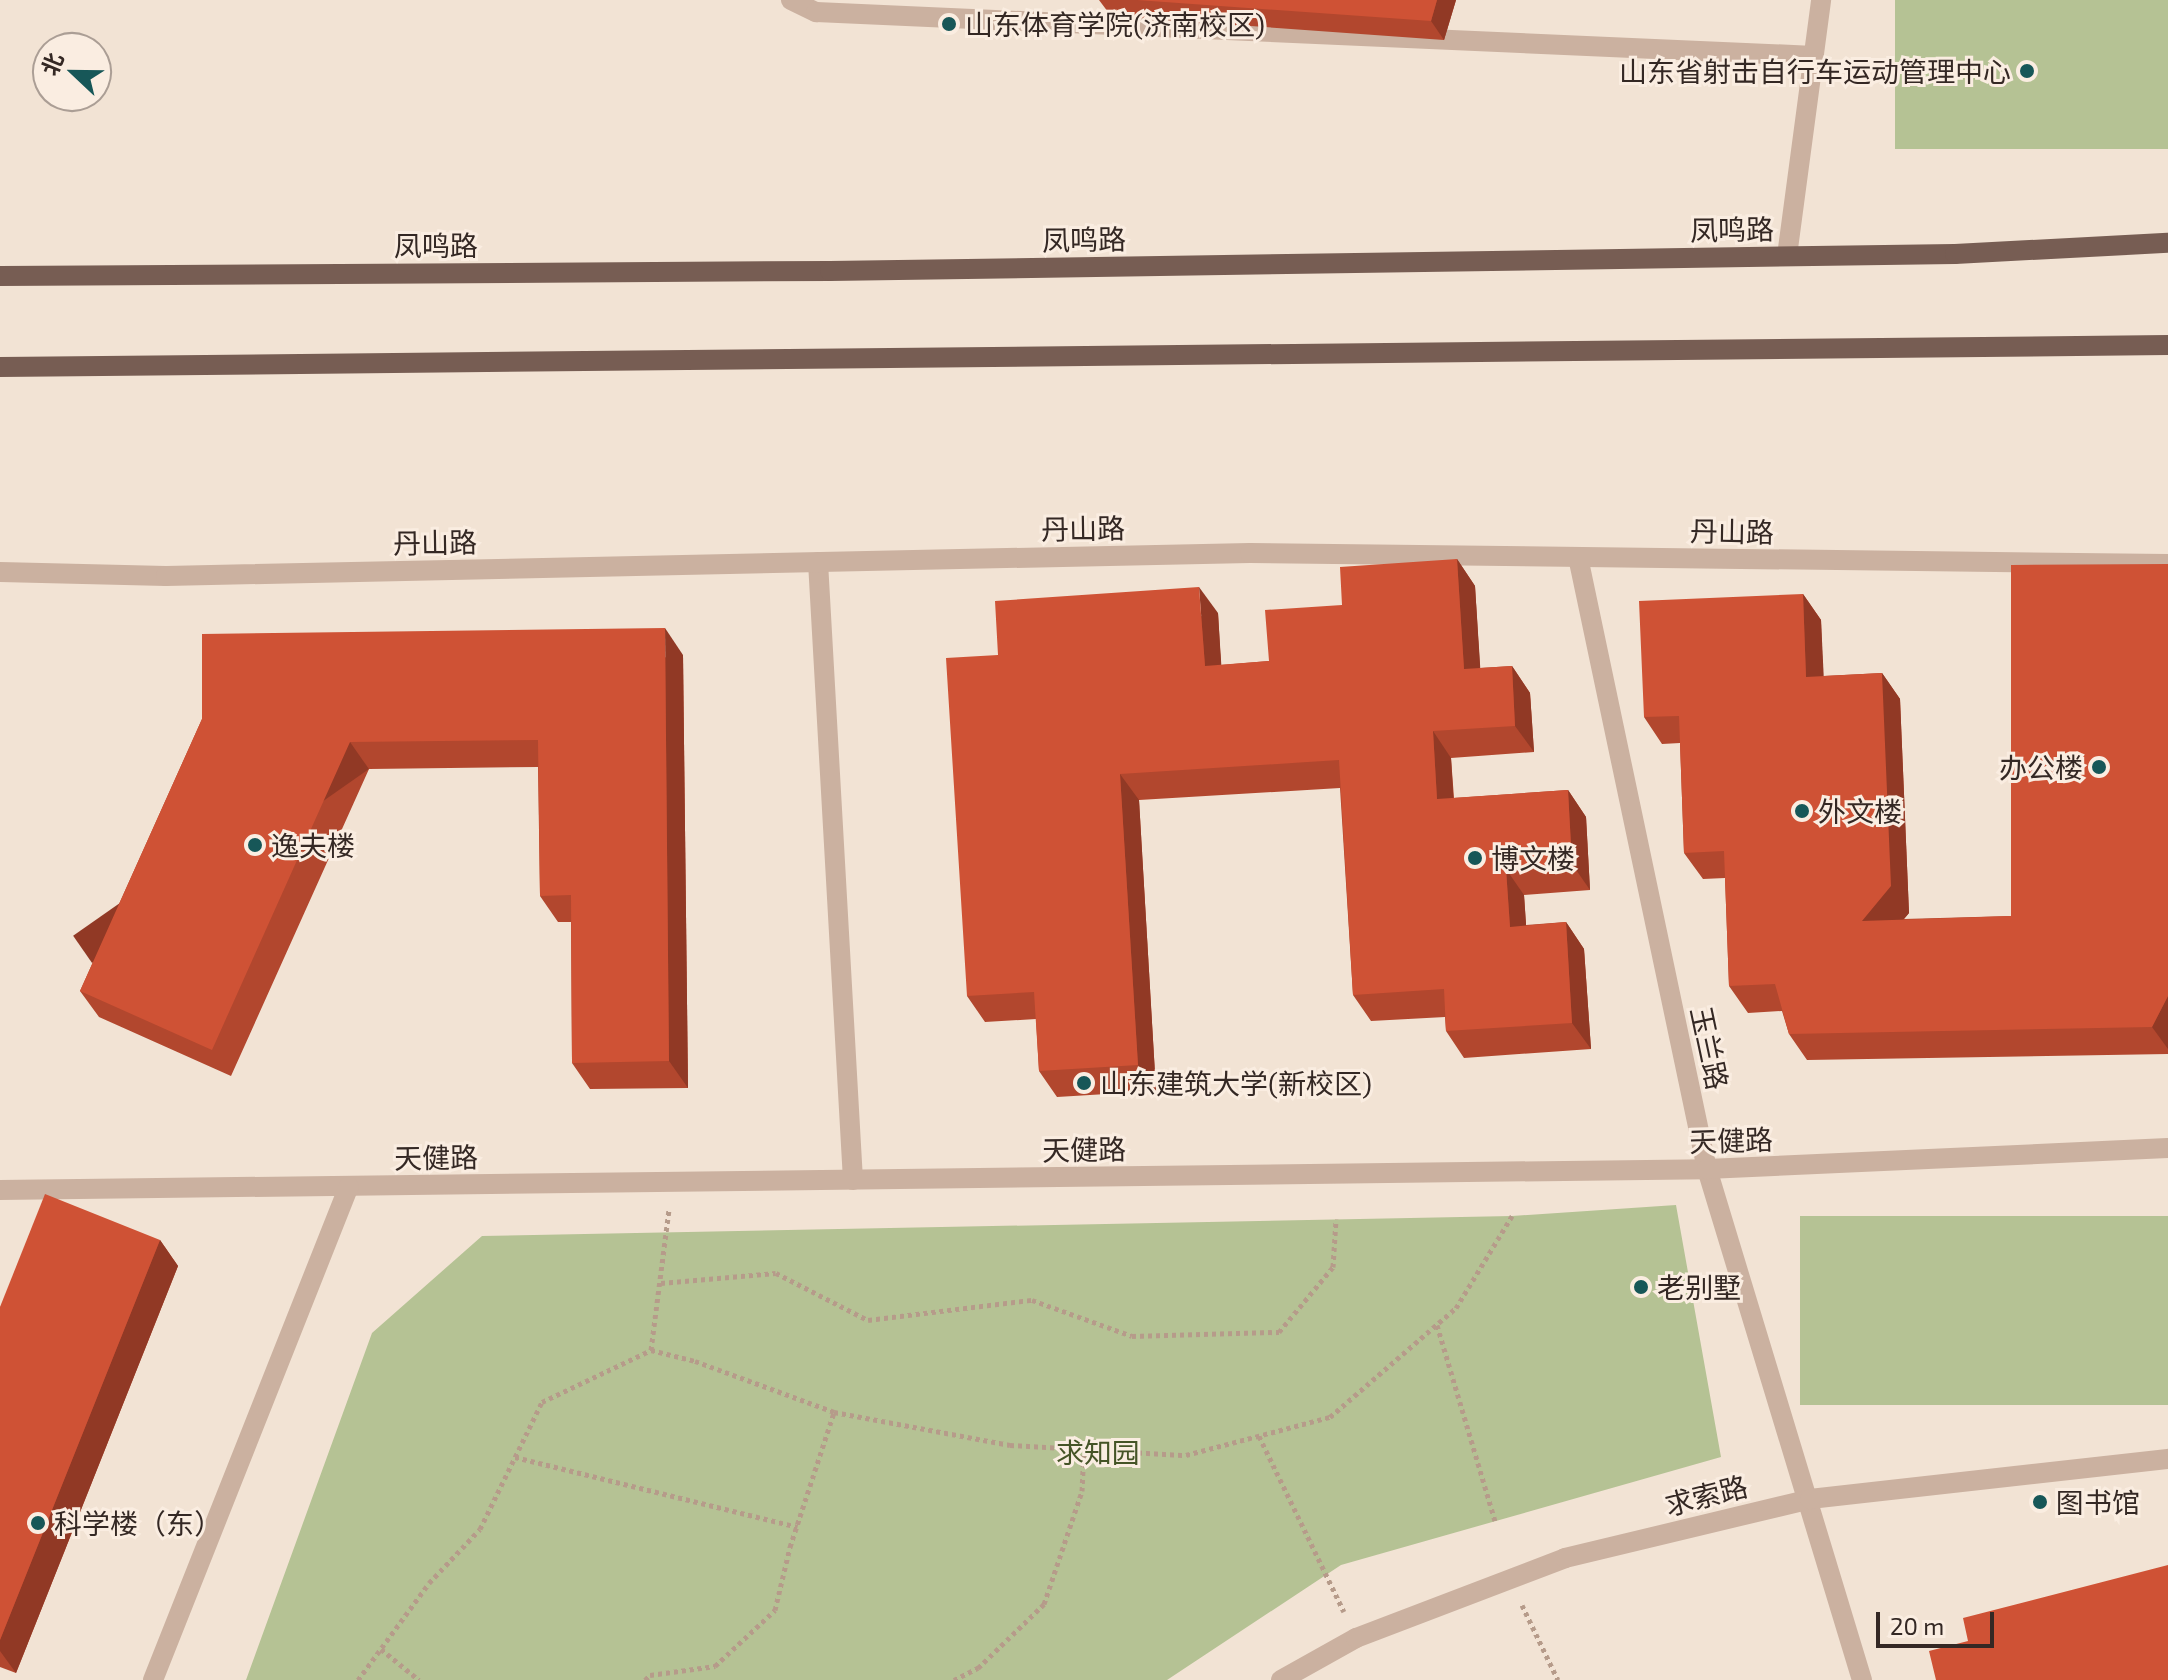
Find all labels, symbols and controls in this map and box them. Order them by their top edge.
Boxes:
place label: 山东体育学院(济南校区) [965,7,1265,41]
marker: 山东体育学院(济南校区) [940,15,958,33]
north arrow [32,32,112,112]
text: 北 [35,49,68,79]
place label: 山东省射击自行车运动管理中心 [1619,54,2011,88]
marker: 山东省射击自行车运动管理中心 [2018,62,2036,80]
street label: 凤鸣路 [1690,211,1774,247]
street label: 凤鸣路 [1042,221,1126,257]
street label: 凤鸣路 [394,228,478,262]
street label: 丹山路 [1041,510,1125,546]
street label: 丹山路 [1690,513,1774,549]
street label: 丹山路 [393,524,477,560]
place label: 办公楼 [1999,750,2083,784]
marker: 办公楼 [2090,758,2108,776]
place label: 外文楼 [1818,794,1902,828]
marker: 外文楼 [1793,802,1811,820]
place label: 逸夫楼 [271,828,355,862]
marker: 逸夫楼 [246,836,264,854]
place label: 博文楼 [1491,841,1575,875]
marker: 博文楼 [1466,849,1484,867]
street label: 玉兰路 [1685,1003,1735,1093]
place label: 山东建筑大学(新校区) [1100,1066,1372,1100]
marker: 山东建筑大学(新校区) [1075,1074,1093,1092]
street label: 天健路 [1688,1122,1774,1158]
street label: 天健路 [1042,1131,1126,1167]
street label: 天健路 [394,1139,478,1175]
place label: 老别墅 [1657,1270,1741,1304]
marker: 老别墅 [1632,1278,1650,1296]
park label: 求知园 [1056,1435,1140,1469]
street label: 求索路 [1661,1469,1751,1521]
place label: 图书馆 [2056,1485,2140,1519]
marker: 图书馆 [2031,1493,2049,1511]
place label: 科学楼（东） [54,1506,222,1540]
marker: 科学楼（东） [29,1514,47,1532]
scale bar [1880,1596,1998,1646]
text: 20 m [1890,1611,1944,1640]

